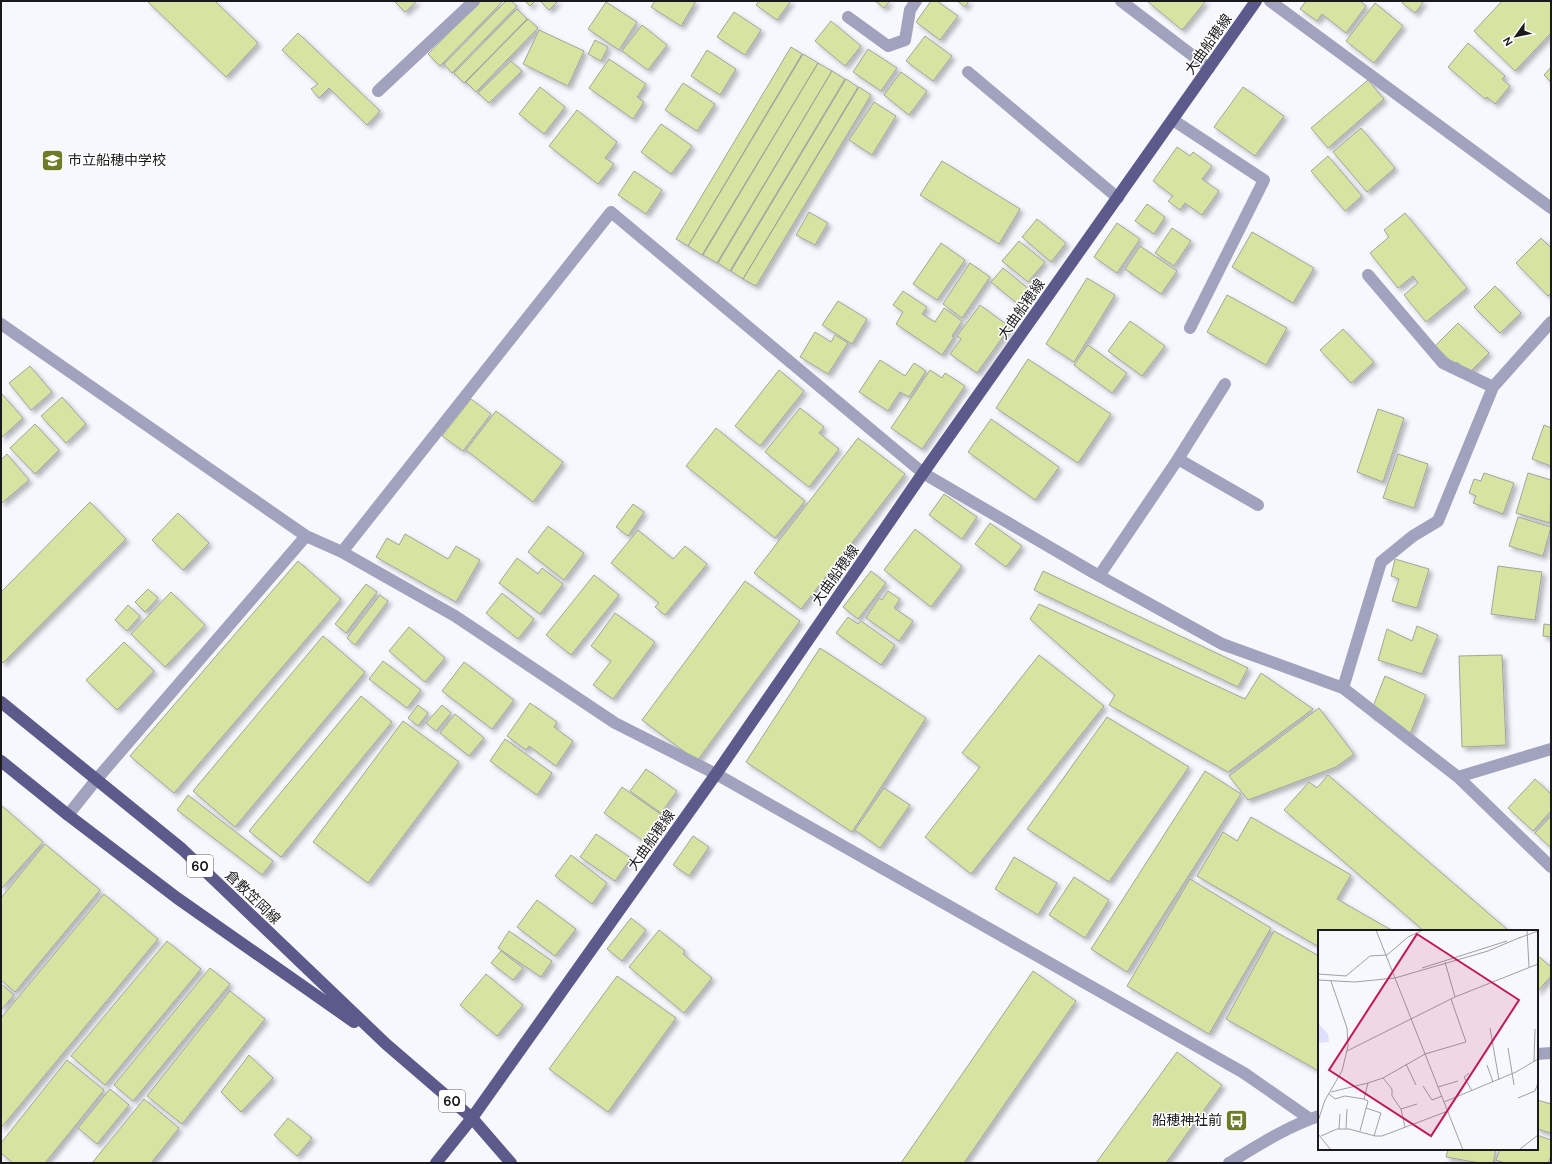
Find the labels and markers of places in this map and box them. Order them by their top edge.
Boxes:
school or university icon: 市立船穂中学校 [40,147,66,173]
place label: 市立船穂中学校 [68,151,166,169]
bus stop icon: 船穂神社前 [1224,1107,1250,1133]
place label: 船穂神社前 [1152,1111,1222,1129]

